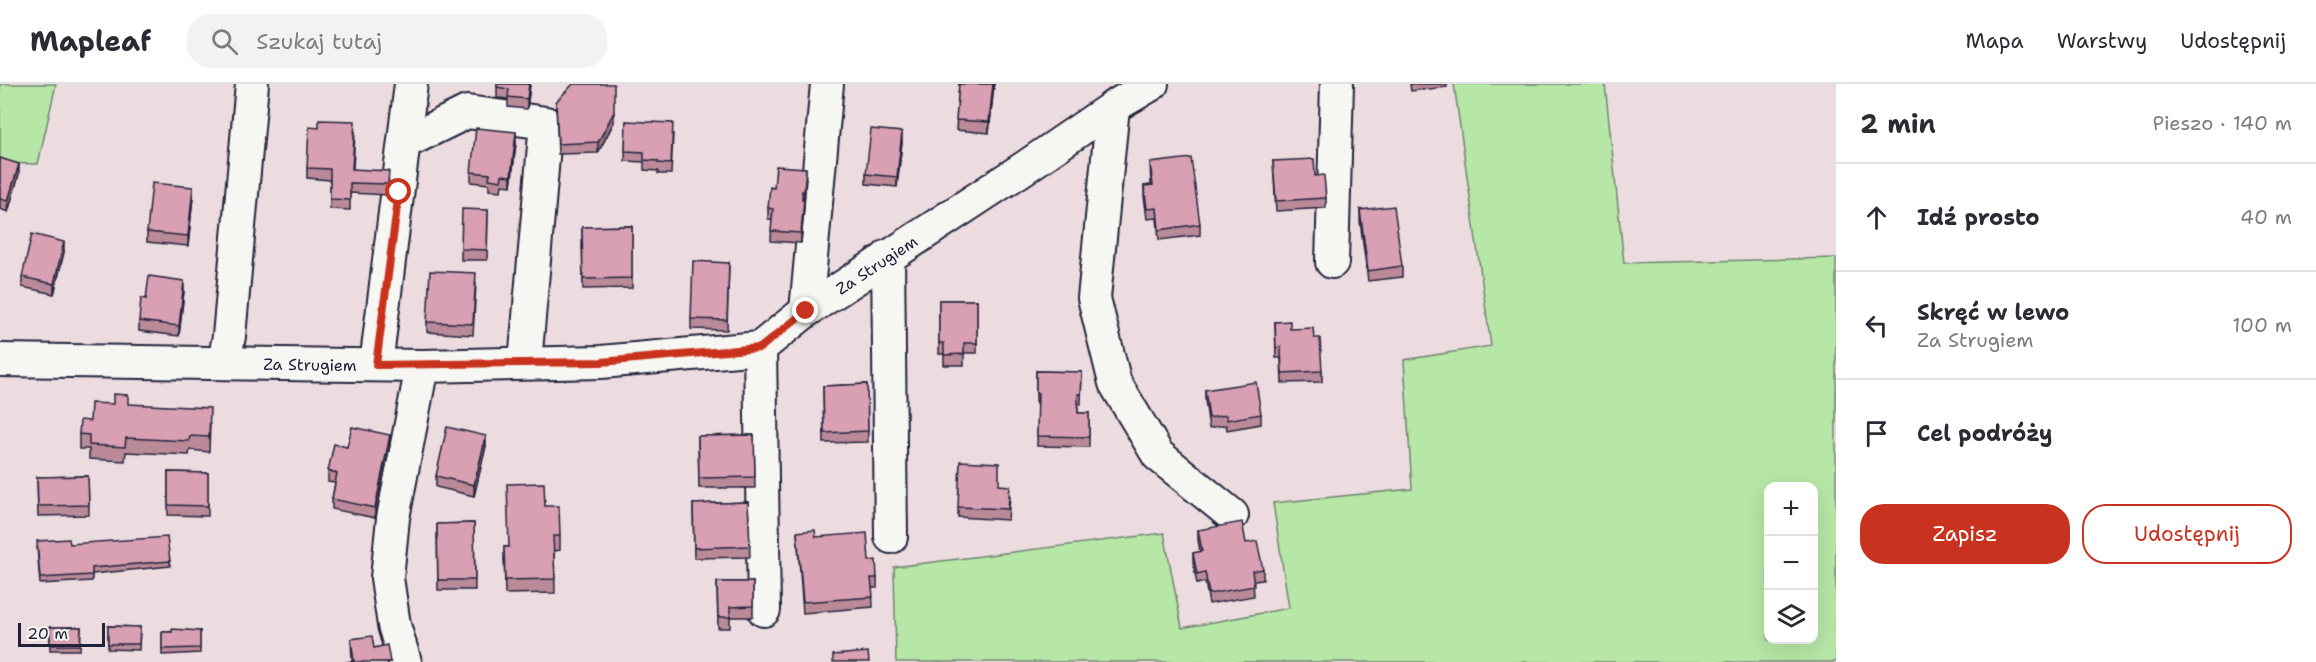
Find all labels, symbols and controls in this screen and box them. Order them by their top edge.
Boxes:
search box [187,14,607,68]
text: Mapleaf [30,22,151,60]
icon: search [208,25,241,58]
text: Szukaj tutaj [256,27,382,56]
text: Mapa [1966,27,2024,55]
text: Warstwy [2057,27,2147,55]
text: Udostępnij [2180,27,2286,55]
text: 2 min [1860,106,1936,141]
text: Pieszo · 140 m [2153,110,2292,136]
route start [385,178,411,204]
icon: ahead [1860,201,1893,234]
text: Idź prosto [1917,203,2040,232]
text: 40 m [2240,204,2292,230]
street label: Za Strugiem [832,230,921,299]
route end [792,297,818,323]
text: Skręć w lewo [1917,298,2069,327]
icon: left [1860,309,1893,342]
text: 100 m [2232,312,2292,338]
text: Za Strugiem [1917,327,2034,353]
street label: Za Strugiem [263,353,357,376]
icon: arrive [1860,417,1893,450]
text: Cel podróży [1917,419,2053,448]
map controls [1764,482,1818,644]
button: + [1764,482,1818,536]
button: Zapisz [1860,504,2070,564]
button: Udostępnij [2082,504,2292,564]
button: − [1764,536,1818,590]
button: layers [1764,590,1818,644]
scale bar [18,620,105,648]
text: 20 m [27,623,68,644]

